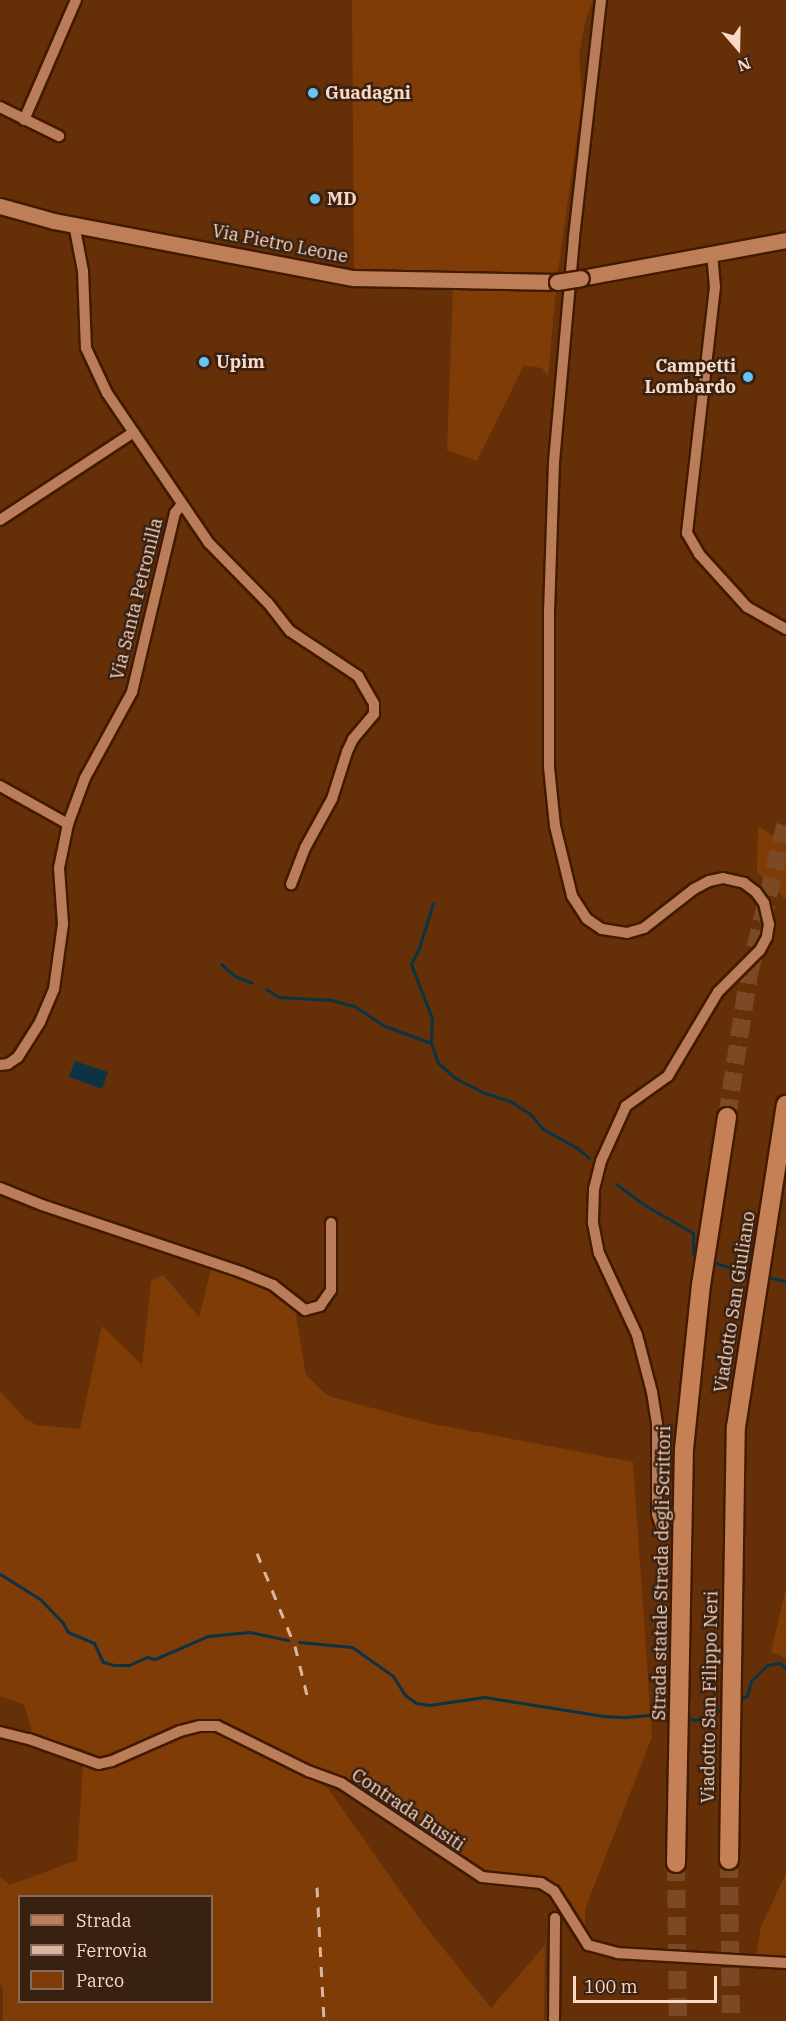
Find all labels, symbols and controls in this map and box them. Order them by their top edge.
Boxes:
north arrow [708,18,768,78]
text: N [735,53,754,76]
place label: Guadagni [325,82,411,104]
marker: Guadagni [306,86,320,100]
place label: MD [327,188,357,210]
marker: MD [308,192,322,206]
street label: Via Pietro Leone [210,220,350,268]
place label: Upim [216,351,265,373]
marker: Upim [197,355,211,369]
place label: Campetti Lombardo [644,356,736,398]
marker: Campetti Lombardo [741,370,755,384]
street label: Via Santa Petronilla [106,516,168,682]
street label: Viadotto San Giuliano [710,1210,760,1394]
street label: Strada statale Strada degli Scrittori [649,1425,675,1721]
street label: Viadotto San Filippo Neri [697,1591,723,1803]
street label: Contrada Busiti [347,1764,469,1856]
legend [18,1895,213,2003]
text: Strada [76,1909,132,1932]
text: Ferrovia [76,1939,147,1962]
scale bar [576,1964,720,2002]
text: Parco [76,1969,124,1992]
text: 100 m [584,1975,638,1998]

